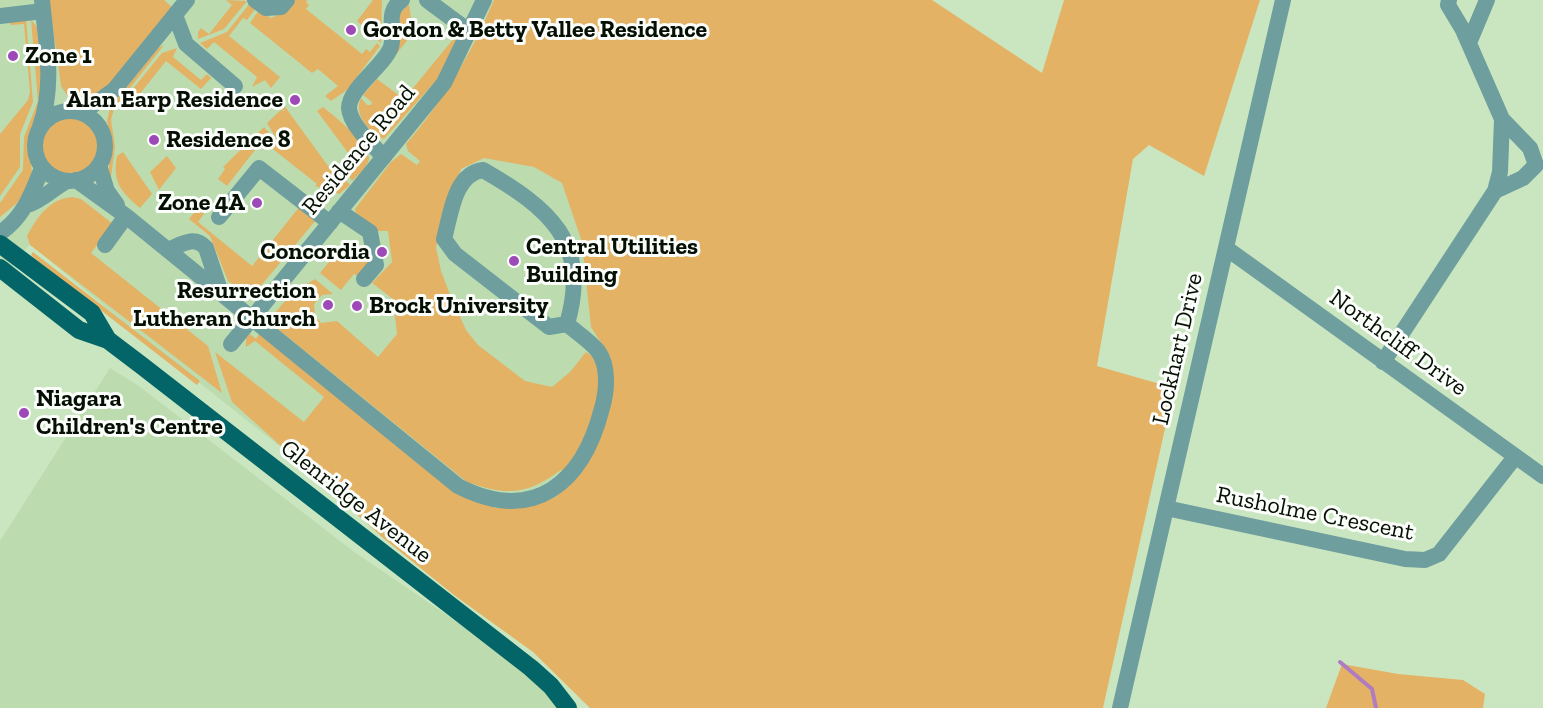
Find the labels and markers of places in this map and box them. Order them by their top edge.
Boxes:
place label: Gordon & Betty Vallee Residence [363,16,707,44]
marker: Gordon & Betty Vallee Residence [344,23,358,37]
place label: Zone 1 [25,42,92,70]
marker: Zone 1 [6,49,20,63]
place label: Alan Earp Residence [66,86,283,114]
marker: Alan Earp Residence [288,93,302,107]
place label: Residence 8 [166,126,291,154]
marker: Residence 8 [147,133,161,147]
place label: Zone 4A [158,189,245,217]
marker: Zone 4A [250,196,264,210]
place label: Central Utilities Building [526,233,698,289]
place label: Concordia [260,238,370,266]
marker: Concordia [375,245,389,259]
marker: Central Utilities Building [507,254,521,268]
place label: Resurrection Lutheran Church [133,277,316,333]
place label: Brock University [369,292,549,320]
marker: Resurrection Lutheran Church [321,298,335,312]
marker: Brock University [350,299,364,313]
place label: Niagara Children's Centre [36,385,223,441]
marker: Niagara Children's Centre [17,406,31,420]

